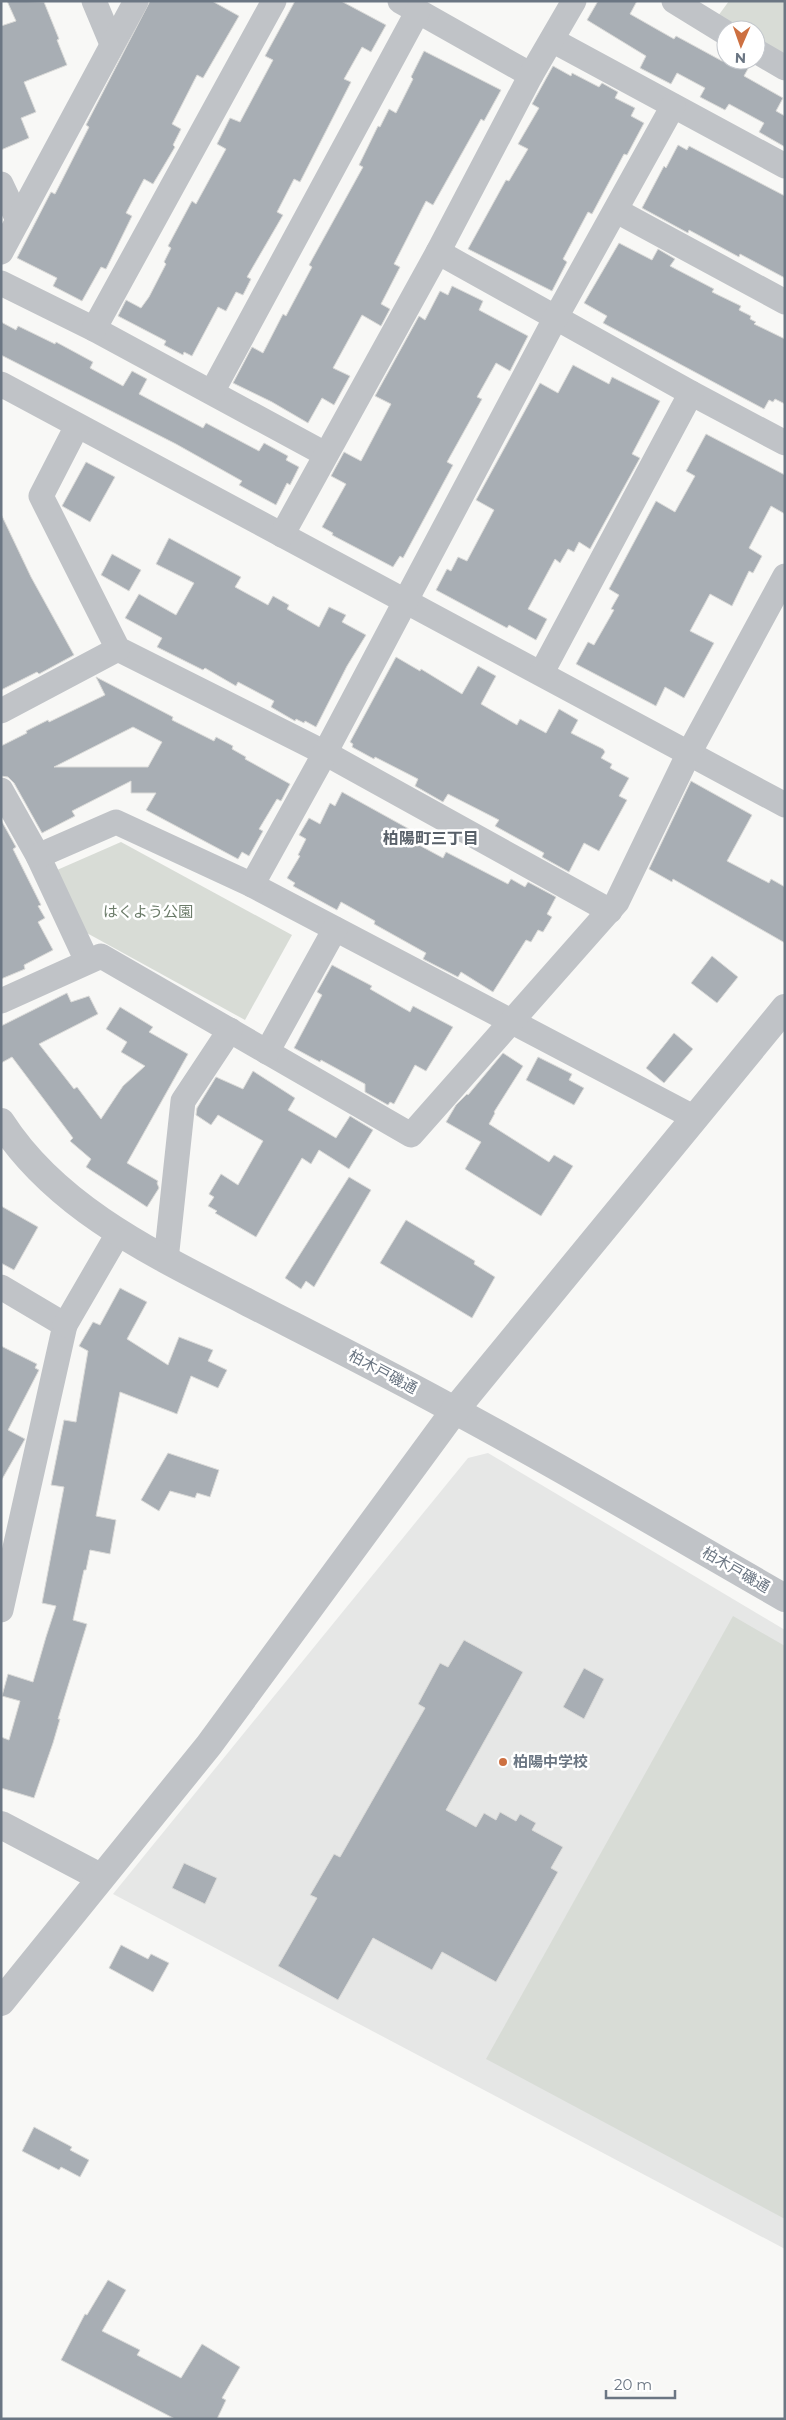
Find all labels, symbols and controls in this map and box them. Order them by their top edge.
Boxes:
north arrow [716,20,766,70]
text: N [735,49,747,67]
district label: 柏陽町三丁目 [383,829,479,848]
park label: はくよう公園 [103,902,193,921]
street label: 柏木戸磯通 [346,1346,421,1398]
street label: 柏木戸磯通 [699,1543,773,1597]
place label: 柏陽中学校 [513,1752,588,1771]
marker: 柏陽中学校 [497,1756,509,1768]
scale bar [606,2368,675,2400]
text: 20 m [614,2375,652,2394]

